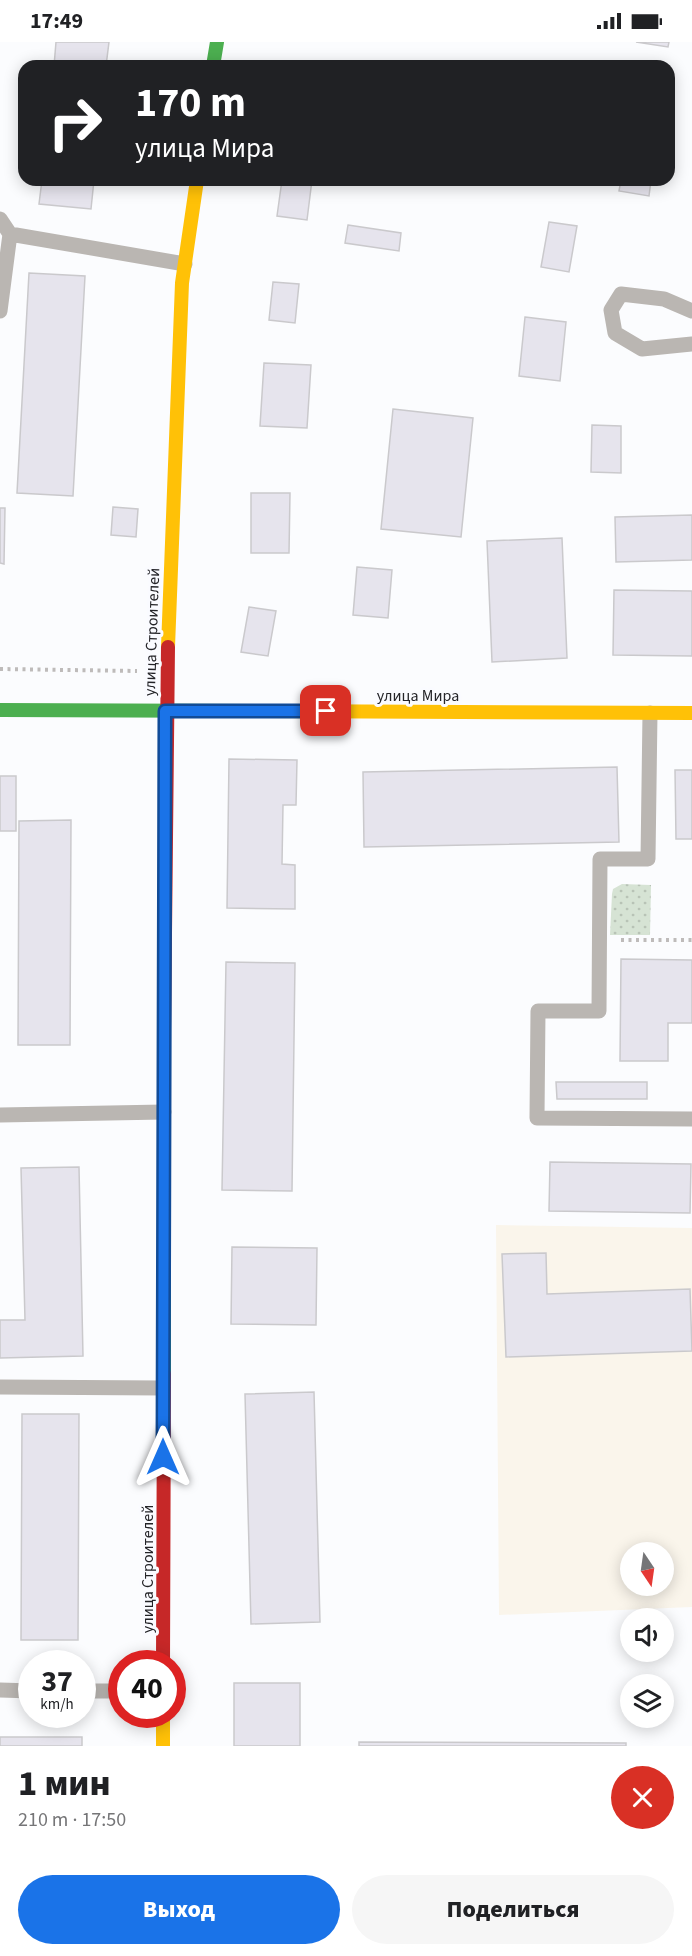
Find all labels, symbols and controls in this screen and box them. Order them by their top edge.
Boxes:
text: 17:49 [30,5,83,37]
text: 170 m [135,73,246,133]
icon: right [36,84,114,162]
text: улица Мира [135,129,274,168]
street label: улица Строителей [139,568,165,697]
pin [300,685,351,736]
street label: улица Мира [377,685,459,707]
icon: arrive [309,694,342,727]
position arrow [131,1425,195,1489]
street label: улица Строителей [137,1505,159,1633]
north arrow [620,1542,674,1596]
map controls [620,1542,674,1728]
button: sound [620,1608,674,1662]
speed limit sign: 40 [108,1650,186,1728]
text: 37 [41,1660,73,1703]
button: layers [620,1674,674,1728]
text: km/h [40,1694,74,1715]
text: 1 мин [18,1758,111,1809]
button: close [611,1766,674,1829]
text: 210 m · 17:50 [18,1806,126,1834]
button: Выход [18,1875,340,1944]
button: Поделиться [352,1875,674,1944]

